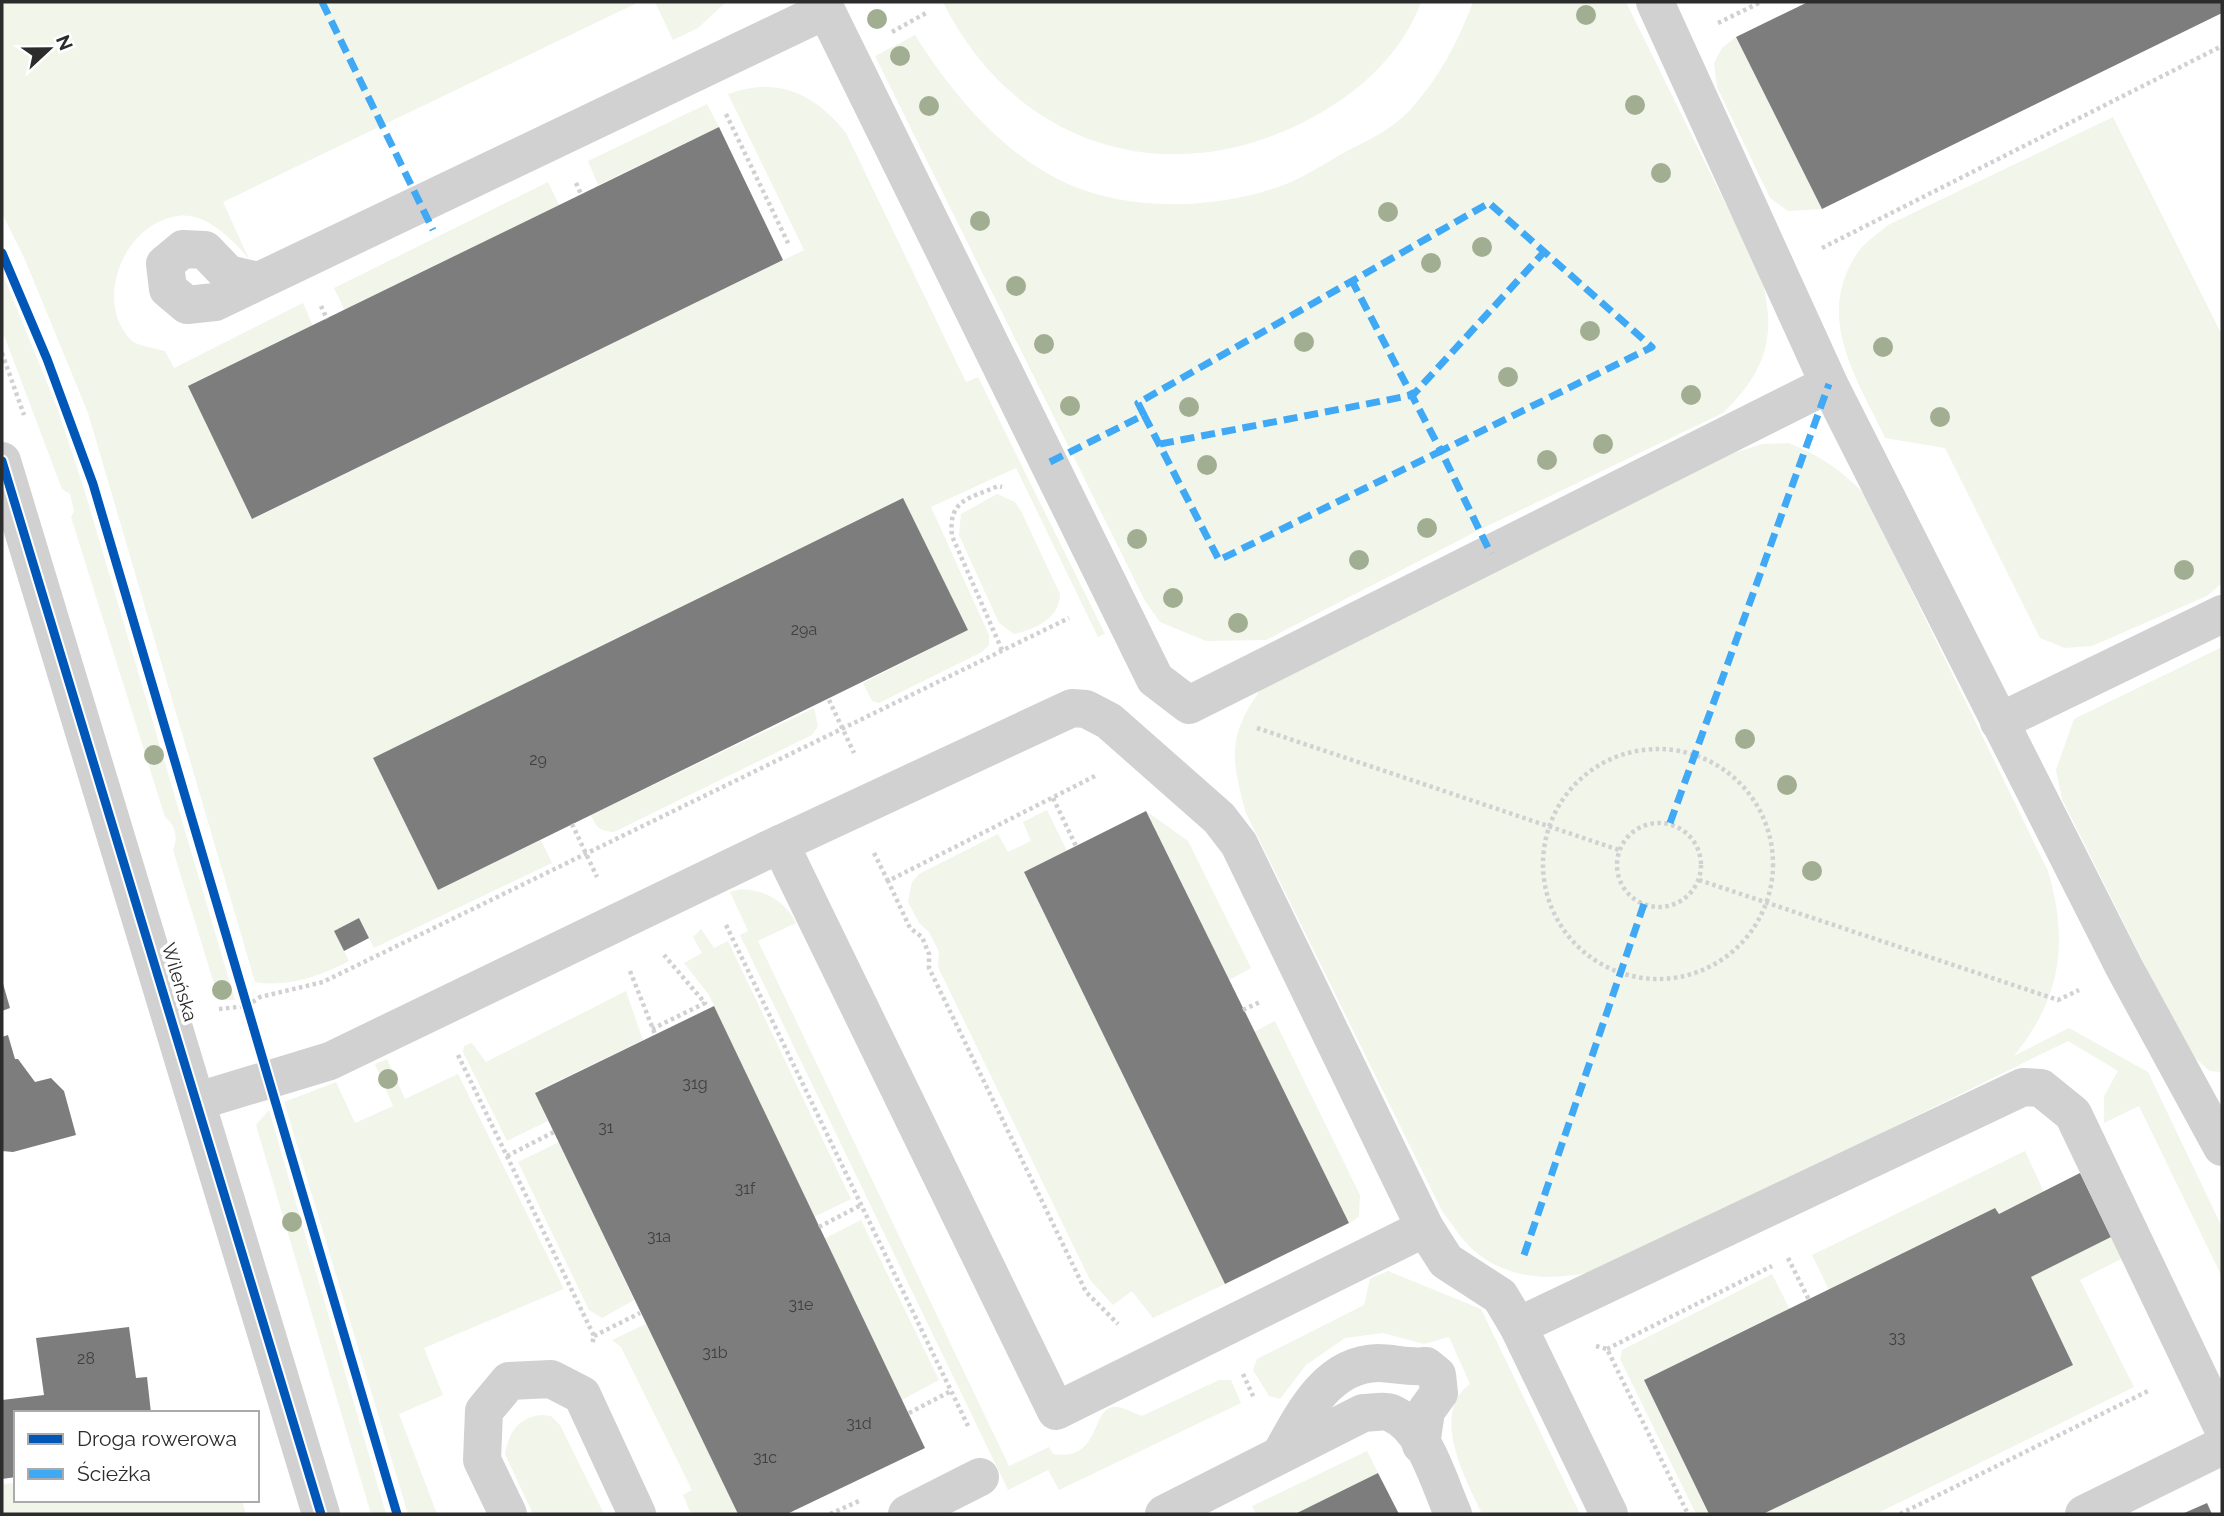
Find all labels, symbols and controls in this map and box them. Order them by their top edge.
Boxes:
north arrow [14,14,84,84]
text: N [52,32,78,53]
house number: 29a [791,620,817,639]
house number: 29 [529,750,547,769]
street label: Wileńska [158,940,202,1024]
house number: 31g [682,1074,708,1093]
house number: 31 [598,1118,614,1137]
house number: 31f [735,1179,756,1198]
house number: 31a [647,1227,671,1246]
house number: 31e [789,1295,813,1314]
house number: 33 [1888,1328,1906,1347]
house number: 31b [702,1343,728,1362]
house number: 28 [77,1349,95,1368]
legend [14,1411,259,1502]
house number: 31d [846,1414,872,1433]
text: Droga rowerowa [77,1426,237,1451]
house number: 31c [753,1448,777,1467]
text: Ścieżka [77,1461,151,1486]

